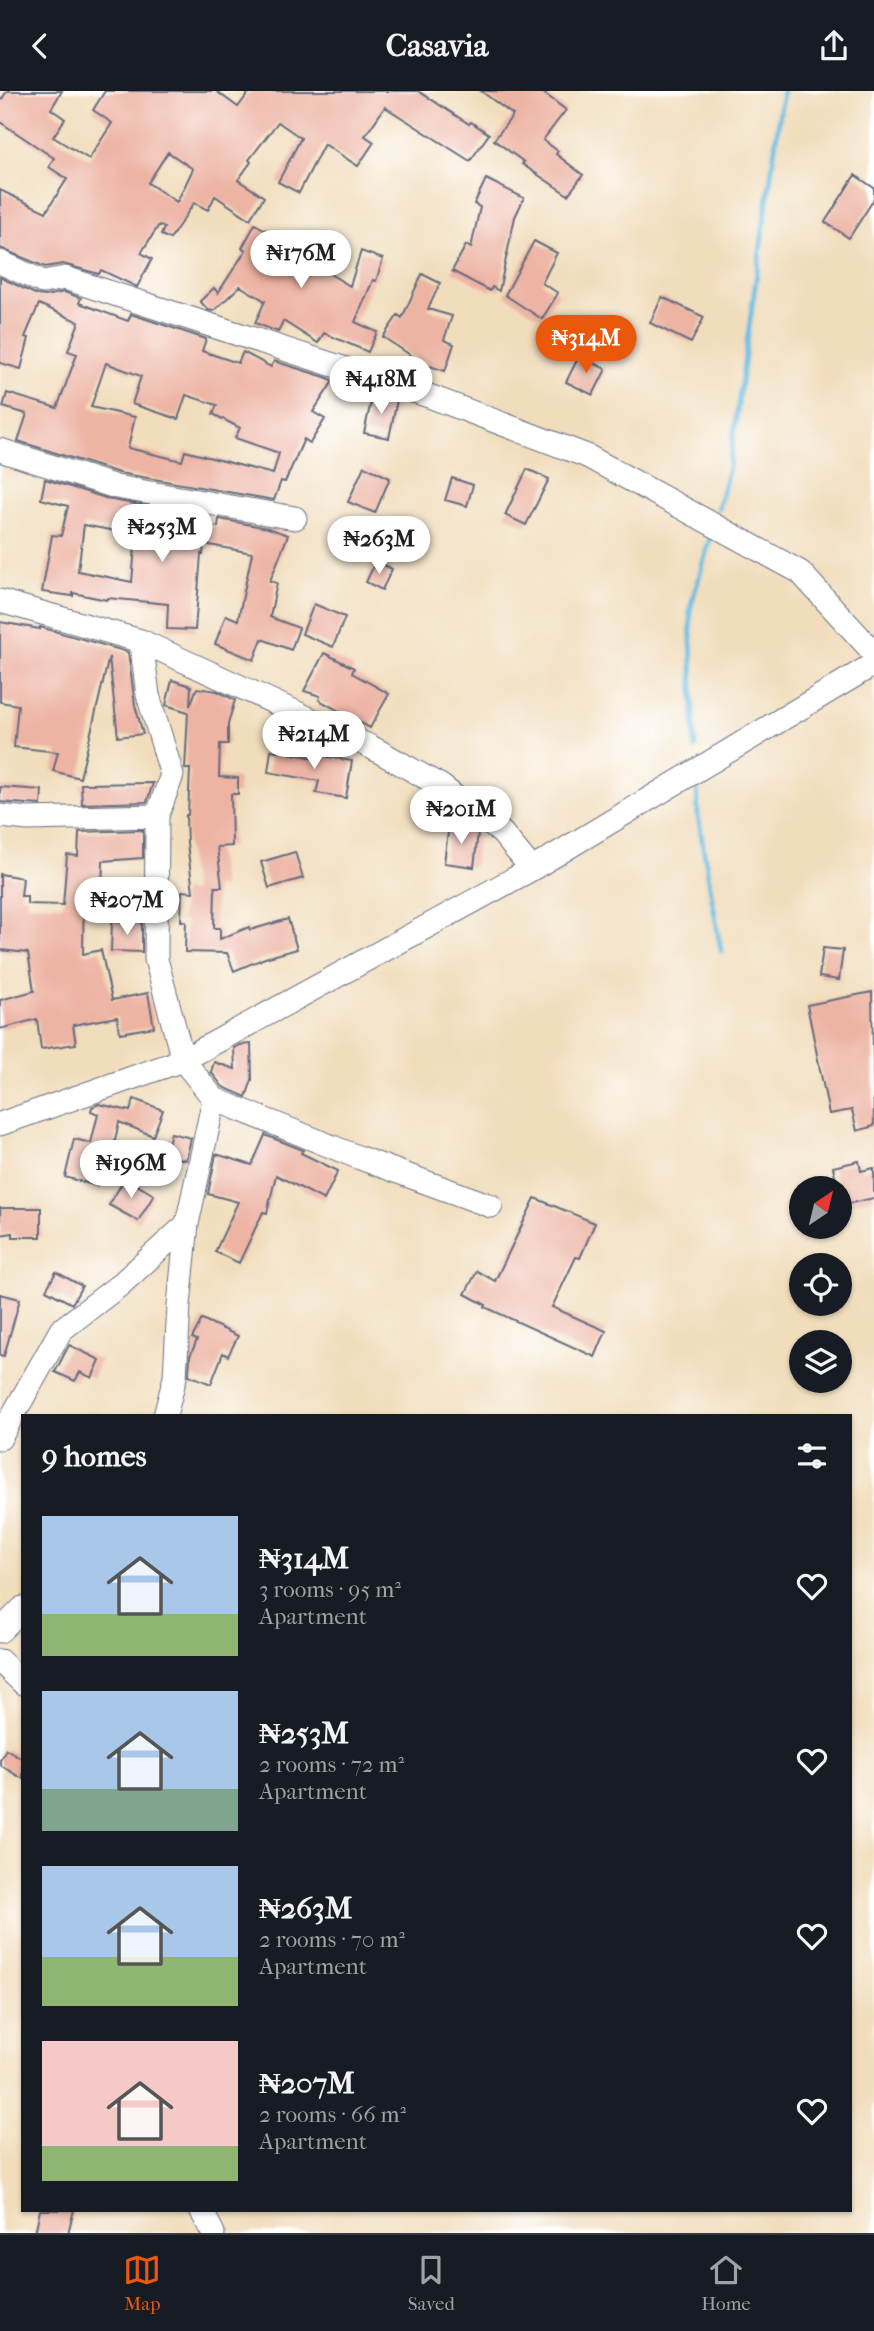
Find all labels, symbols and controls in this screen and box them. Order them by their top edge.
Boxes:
icon: back [21,27,59,65]
text: Casavia [386,27,488,64]
icon: share [815,27,853,65]
pin: ₦176M [252,231,350,290]
text: ₦176M [266,239,336,266]
pin: ₦314M [537,315,635,375]
text: ₦314M [552,324,620,351]
pin: ₦418M [332,357,430,416]
text: ₦418M [346,365,417,392]
pin: ₦253M [113,505,211,564]
text: ₦253M [128,513,196,540]
pin: ₦263M [330,517,428,576]
text: ₦263M [343,525,415,552]
pin: ₦214M [265,711,363,771]
text: ₦214M [278,720,350,747]
pin: ₦201M [412,787,510,846]
text: ₦201M [426,795,496,822]
pin: ₦207M [78,877,176,937]
text: ₦207M [90,886,164,913]
pin: ₦196M [82,1141,180,1200]
text: ₦196M [96,1149,166,1176]
north arrow [789,1176,852,1239]
map controls [789,1176,852,1393]
button: locate [789,1253,852,1316]
button: layers [789,1330,852,1393]
icon: filters [793,1437,831,1475]
text: 9 homes [42,1439,147,1474]
text: ₦314M [259,1541,349,1576]
icon: home [98,1544,182,1628]
icon: heart [793,1567,831,1605]
text: 3 rooms · 95 m² [259,1576,401,1603]
text: Apartment [259,1603,367,1630]
text: ₦253M [259,1716,349,1751]
icon: home [98,1719,182,1803]
icon: heart [793,1742,831,1780]
text: 2 rooms · 72 m² [259,1751,404,1778]
text: Apartment [259,1778,367,1805]
text: ₦263M [259,1891,352,1926]
icon: home [98,1894,182,1978]
icon: heart [793,1917,831,1955]
text: 2 rooms · 70 m² [259,1926,405,1953]
text: Apartment [259,1953,367,1980]
text: ₦207M [259,2066,355,2101]
icon: home [98,2069,182,2153]
icon: heart [793,2092,831,2130]
text: 2 rooms · 66 m² [259,2101,406,2128]
text: Apartment [259,2128,367,2155]
tab: Map [123,2251,161,2315]
tab: Saved [408,2251,455,2315]
tab: Home [701,2251,751,2315]

